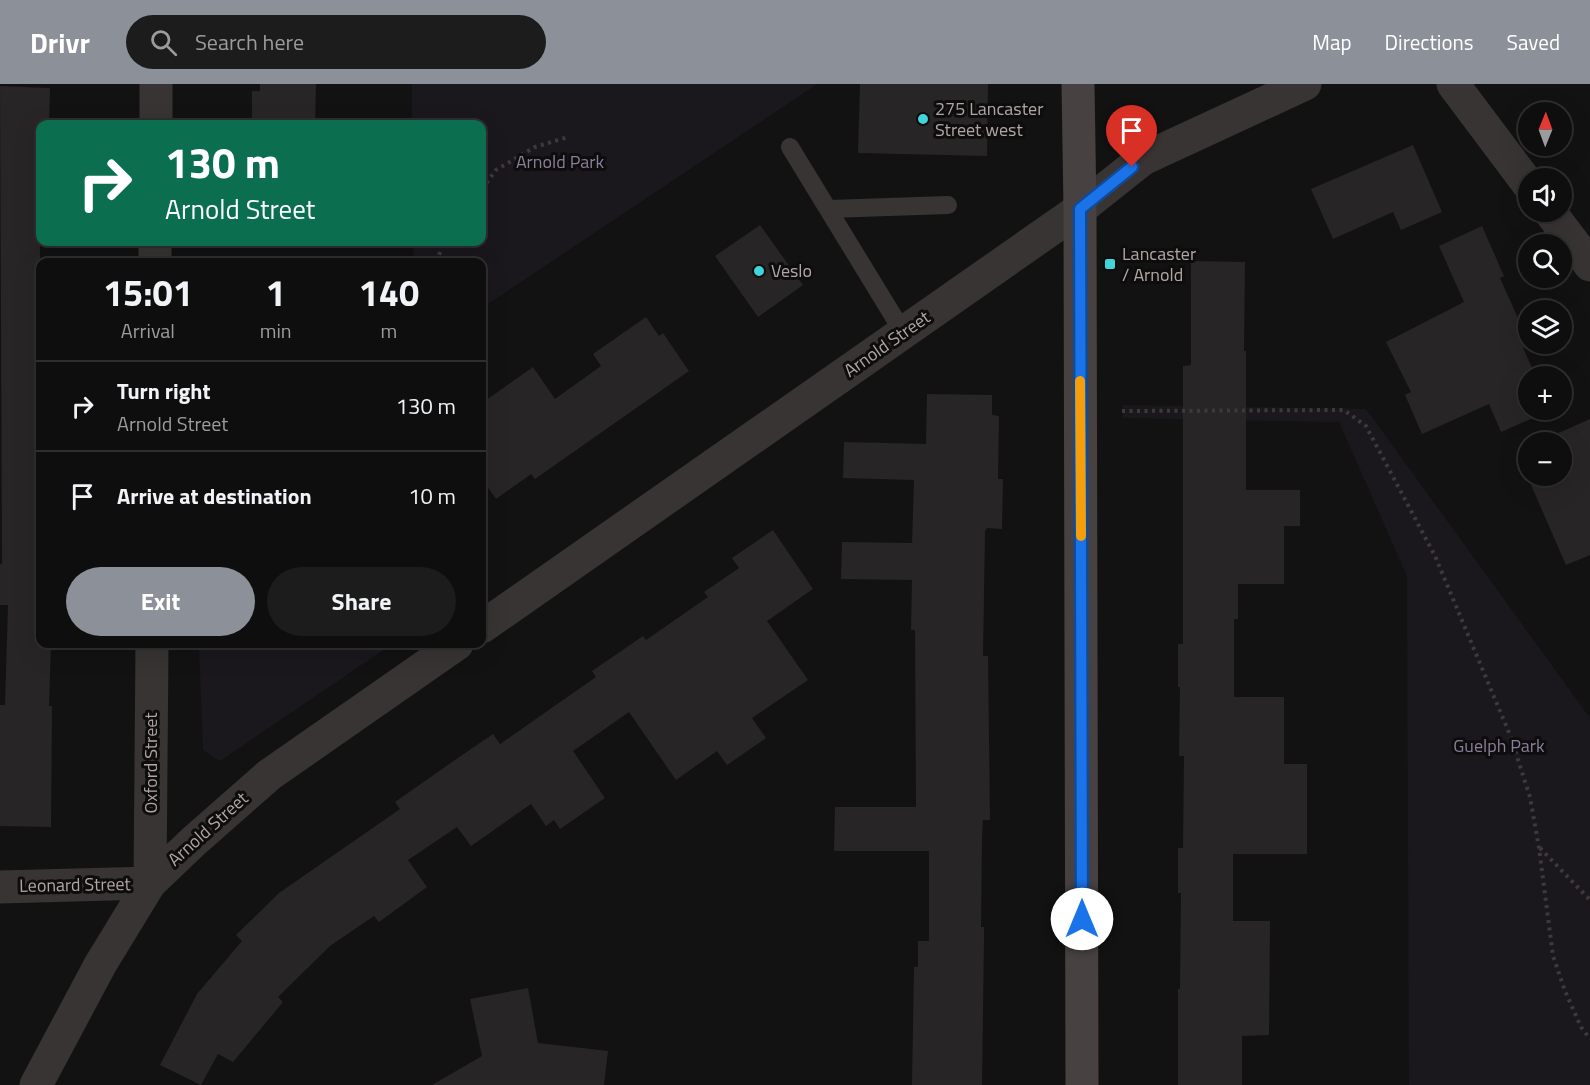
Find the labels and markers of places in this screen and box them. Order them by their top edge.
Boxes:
place label: 275 Lancaster Street west [935,95,1043,143]
pin [1106,105,1157,167]
marker: 275 Lancaster Street west [916,112,930,126]
place label: Lancaster / Arnold [1122,240,1196,288]
place label: Veslo [771,257,812,284]
marker: Lancaster / Arnold [1103,257,1117,271]
marker: Veslo [752,264,766,278]

